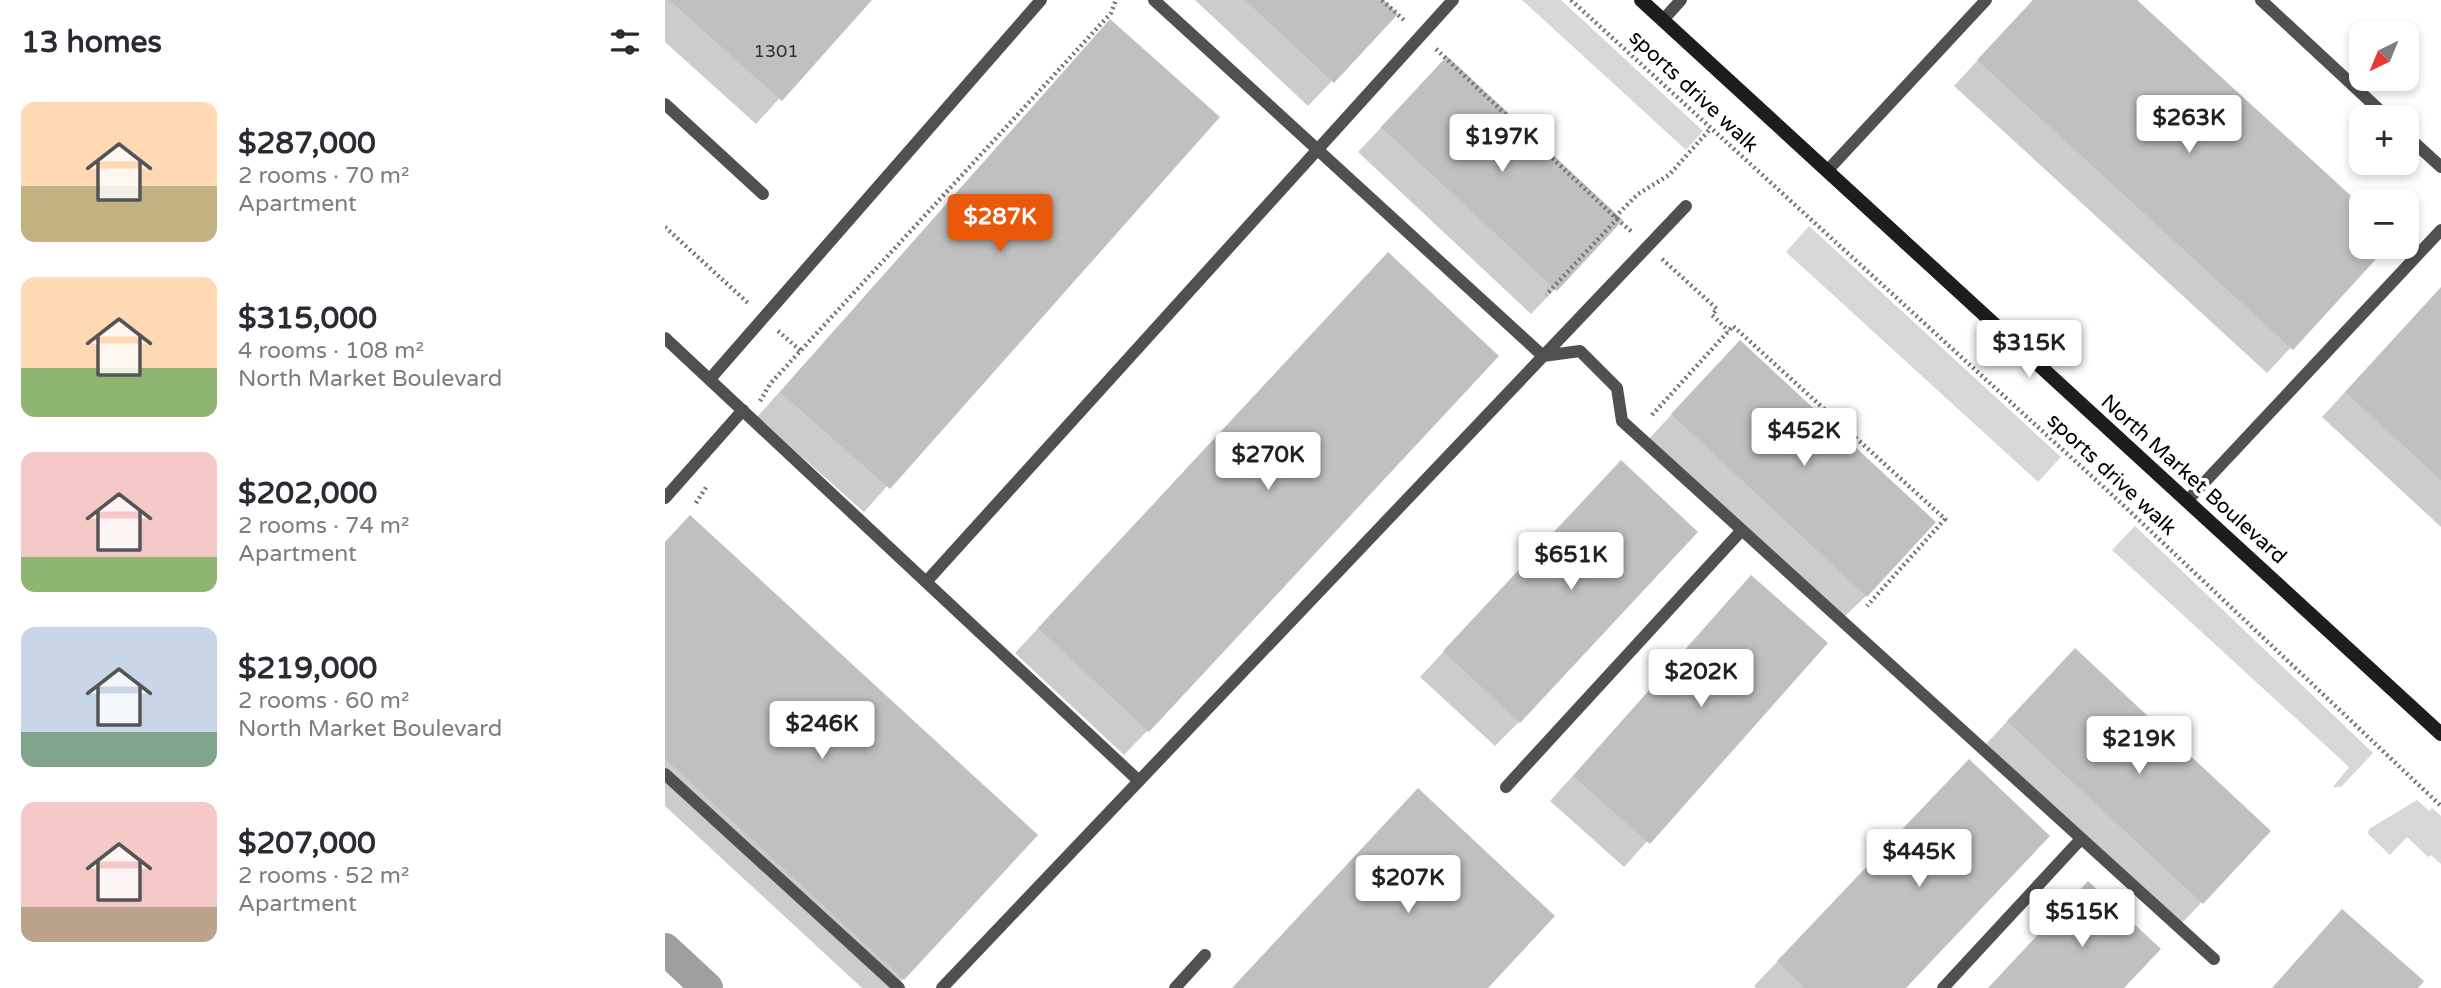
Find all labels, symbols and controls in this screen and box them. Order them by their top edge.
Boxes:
north arrow [2349,21,2419,91]
map controls [2349,21,2419,259]
icon: filters [606,23,644,61]
text: 13 homes [21,24,162,61]
street label: sports drive walk [1624,25,1763,158]
house number: 1301 [753,40,799,62]
pin: $263K [2140,96,2238,155]
text: $263K [2153,104,2225,132]
button: + [2349,105,2419,175]
pin: $197K [1453,114,1551,174]
text: $197K [1466,123,1538,151]
text: $287,000 [238,125,376,162]
icon: home [77,130,161,214]
text: 2 rooms · 70 m² [238,162,409,190]
button: − [2349,189,2419,259]
text: Apartment [238,190,357,218]
pin: $287K [951,194,1049,254]
text: $287K [964,203,1036,231]
text: $315,000 [238,300,377,337]
icon: home [77,305,161,389]
pin: $315K [1980,320,2078,380]
text: $315K [1993,329,2065,357]
text: 4 rooms · 108 m² [238,337,424,365]
text: North Market Boulevard [238,365,502,393]
street label: North Market Boulevard [2096,389,2292,569]
pin: $452K [1755,408,1853,468]
street label: sports drive walk [2042,408,2181,541]
text: $452K [1768,417,1840,445]
pin: $270K [1219,433,1317,492]
text: $270K [1232,441,1304,469]
text: $202,000 [238,475,377,512]
icon: home [77,480,161,564]
text: 2 rooms · 74 m² [238,512,409,540]
pin: $651K [1522,532,1620,592]
text: Apartment [238,540,357,568]
text: $651K [1535,541,1607,569]
text: $219,000 [238,650,377,687]
pin: $202K [1652,650,1750,709]
icon: home [77,655,161,739]
text: $202K [1665,658,1737,686]
text: 2 rooms · 60 m² [238,687,409,715]
pin: $246K [773,702,871,761]
text: $246K [786,710,858,738]
text: North Market Boulevard [238,715,502,743]
pin: $219K [2090,716,2188,776]
text: $219K [2103,725,2175,753]
text: $207,000 [238,825,376,862]
icon: home [77,830,161,914]
pin: $445K [1870,830,1968,889]
text: $445K [1883,838,1955,866]
pin: $207K [1359,856,1457,915]
text: 2 rooms · 52 m² [238,862,409,890]
text: $207K [1372,864,1444,892]
text: Apartment [238,890,357,918]
pin: $515K [2033,890,2131,949]
text: $515K [2046,898,2118,926]

